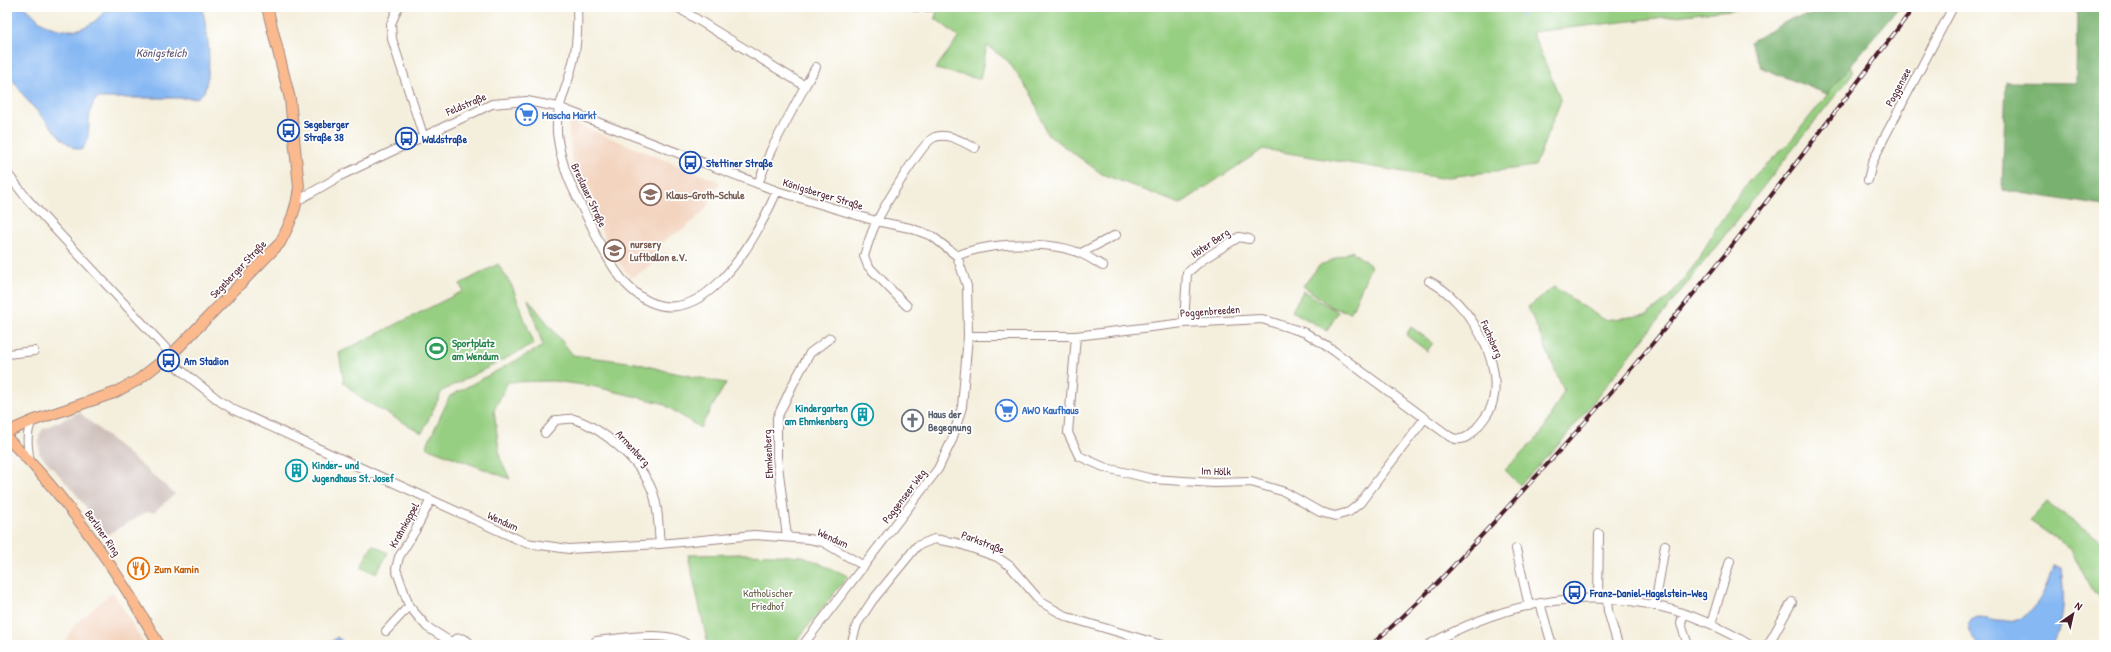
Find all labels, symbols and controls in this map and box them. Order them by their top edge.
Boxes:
water label: Königsteich [136,44,187,61]
street label: Poggensee [1882,65,1914,109]
street label: Feldstraße [443,89,489,119]
supermarket icon: Mascha Markt [513,102,539,128]
place label: Mascha Markt [542,108,597,122]
bus stop icon: Segeberger Straße 38 [276,117,302,143]
place label: Segeberger Straße 38 [304,117,350,145]
bus stop icon: Waldstraße [393,126,419,152]
place label: Waldstraße [422,132,468,147]
bus stop icon: Stettiner Straße [677,150,703,176]
place label: Stettiner Straße [706,156,774,171]
street label: Breslauer Straße [568,161,610,230]
street label: Königsberger Straße [781,175,866,213]
school or university icon: Klaus-Groth-Schule [637,182,663,208]
place label: Klaus-Groth-Schule [666,188,745,202]
street label: Höter Berg [1188,225,1232,261]
street label: Segeberger Straße [207,237,270,301]
school or university icon: nursery Luftballon e.V. [602,237,628,263]
place label: nursery Luftballon e.V. [630,237,688,264]
street label: Poggenbreeden [1180,302,1240,320]
street label: Fuchsberg [1477,317,1507,360]
sports icon: Sportplatz am Wendum [424,336,450,362]
place label: Sportplatz am Wendum [452,336,499,363]
bus stop icon: Am Stadion [156,348,182,374]
place label: Am Stadion [184,354,229,368]
supermarket icon: AWO Kaufhaus [994,397,1020,423]
place label: Kindergarten am Ehmkenberg [785,401,848,429]
building icon: Kindergarten am Ehmkenberg [850,401,876,427]
place label: AWO Kaufhaus [1022,403,1080,417]
church icon: Haus der Begegnung [899,407,925,433]
place label: Haus der Begegnung [928,407,971,435]
street label: Armenberg [613,427,653,469]
street label: Ehmkenberg [760,429,776,479]
building icon: Kinder- und Jugendhaus St. Josef [284,458,310,484]
place label: Kinder- und Jugendhaus St. Josef [312,458,395,486]
street label: Im Hölk [1201,463,1232,479]
street label: Poggenseer Weg [879,466,929,526]
street label: Krahnkoppel [386,500,422,550]
street label: Berliner Ring [82,507,124,559]
street label: Wendum [485,508,521,534]
street label: Wendum [815,525,851,551]
street label: Parkstraße [959,527,1007,557]
restaurant icon: Zum Kamin [125,556,151,582]
place label: Zum Kamin [154,562,199,576]
bus stop icon: Franz-Daniel-Hagelstein-Weg [1562,580,1588,606]
park label: Katholischer Friedhof [743,586,794,613]
place label: Franz-Daniel-Hagelstein-Weg [1589,586,1708,601]
north arrow [2053,594,2093,634]
text: N [2072,598,2085,613]

